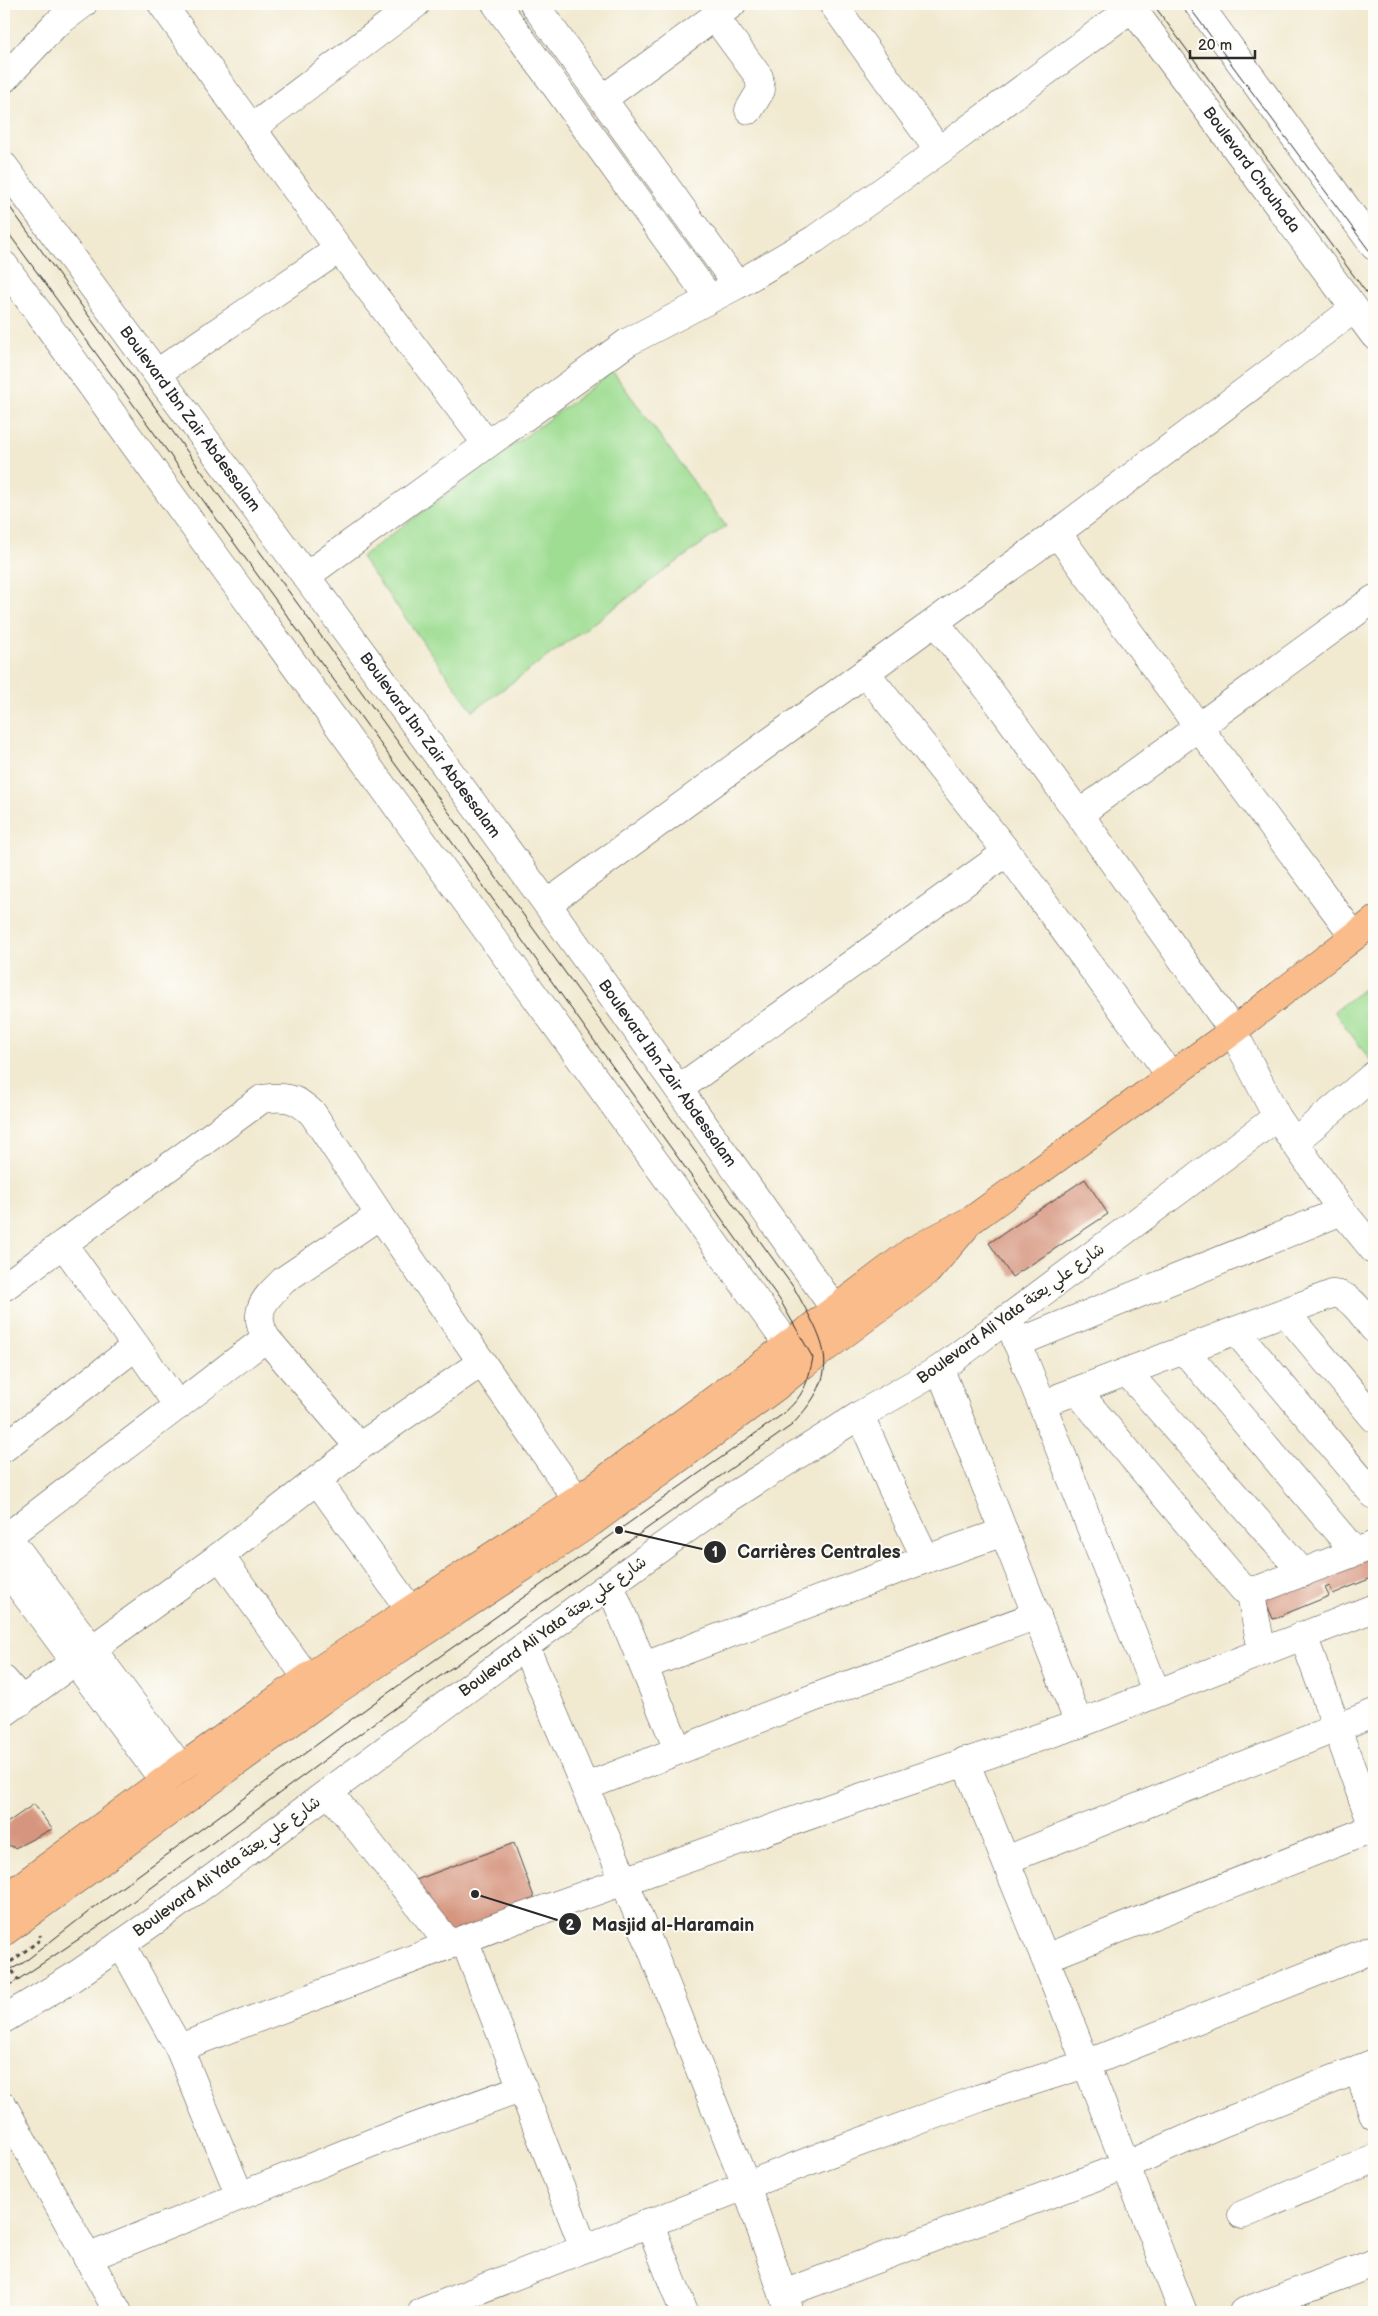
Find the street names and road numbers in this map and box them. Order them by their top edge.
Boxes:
street label: Boulevard Chouhada [1199,103,1304,236]
street label: Boulevard Ibn Zair Abdessalam [116,322,265,515]
street label: Boulevard Ibn Zair Abdessalam [356,649,505,842]
street label: Boulevard Ibn Zair Abdessalam [594,976,740,1171]
street label: Boulevard Ali Yata شارع علي يعتة [914,1240,1111,1392]
street label: Boulevard Ali Yata شارع علي يعتة [456,1553,653,1705]
street label: Boulevard Ali Yata شارع علي يعتة [130,1793,327,1945]

